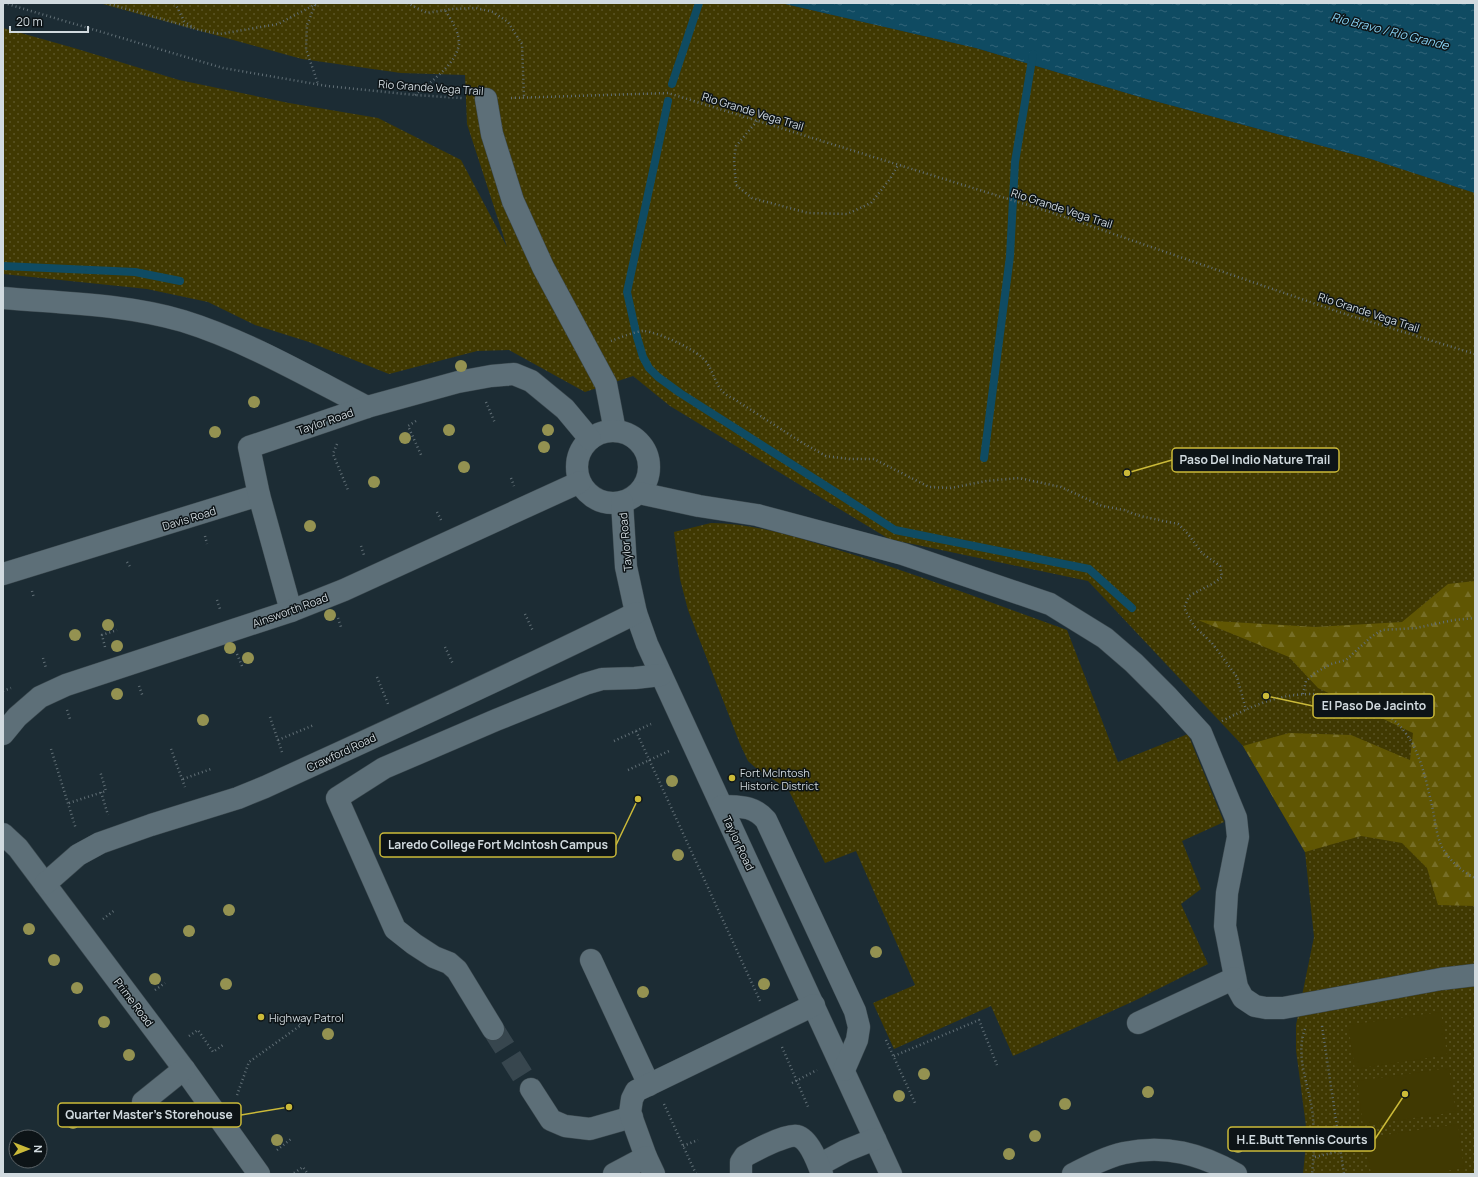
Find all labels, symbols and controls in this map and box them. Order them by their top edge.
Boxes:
scale bar [10,8,88,34]
water label: Río Bravo / Rio Grande [1330,8,1451,54]
text: 20 m [16,13,43,30]
street label: Rio Grande Vega Trail [378,76,484,98]
street label: Rio Grande Vega Trail [700,88,806,134]
street label: Rio Grande Vega Trail [1009,185,1115,231]
street label: Rio Grande Vega Trail [1316,289,1422,335]
street label: Taylor Road [295,404,355,438]
callout: Paso Del Indio Nature Trail [1172,448,1339,472]
text: Paso Del Indio Nature Trail [1180,451,1330,468]
street label: Davis Road [160,503,218,533]
street label: Taylor Road [615,512,635,572]
street label: Ainsworth Road [250,589,330,631]
callout: El Paso De Jacinto [1313,694,1434,718]
text: El Paso De Jacinto [1322,697,1426,714]
street label: Crawford Road [304,729,378,775]
place label: Fort McIntosh Historic District [740,765,819,793]
marker: Fort McIntosh Historic District [727,773,737,783]
street label: Taylor Road [720,813,758,873]
callout: Laredo College Fort McIntosh Campus [380,833,616,857]
text: Laredo College Fort McIntosh Campus [388,836,609,853]
street label: Prime Road [111,975,157,1029]
place label: Highway Patrol [269,1010,344,1025]
marker: Highway Patrol [256,1012,266,1022]
callout: Quarter Master's Storehouse [58,1103,241,1127]
text: Quarter Master's Storehouse [65,1106,233,1123]
callout: H.E.Butt Tennis Courts [1228,1127,1375,1151]
north arrow [8,1129,48,1169]
text: H.E.Butt Tennis Courts [1236,1131,1368,1148]
text: N [31,1145,46,1153]

